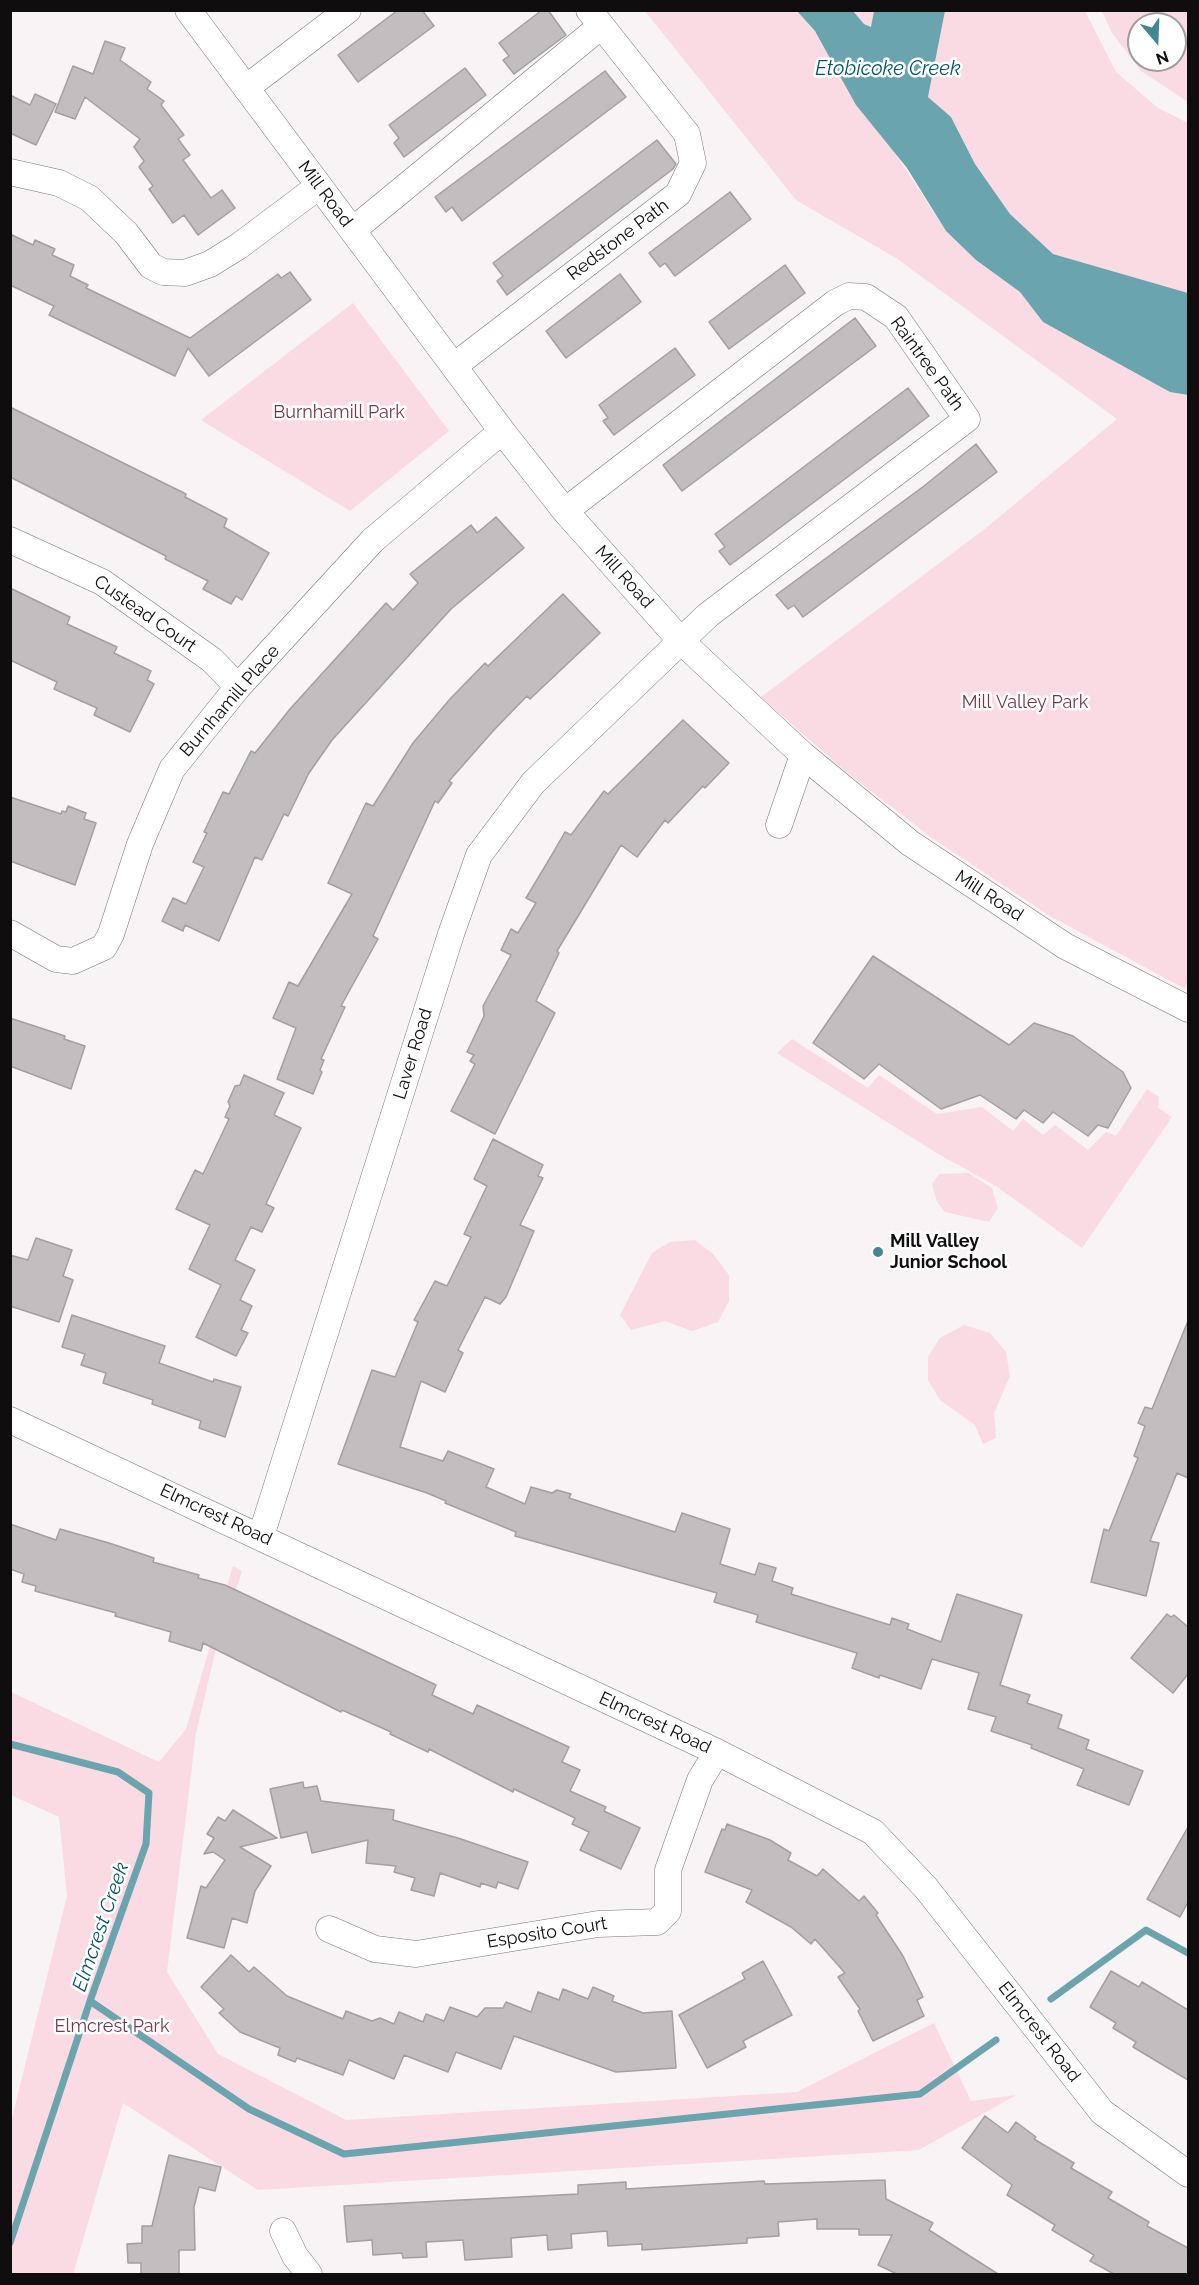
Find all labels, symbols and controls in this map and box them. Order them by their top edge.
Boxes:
north arrow [1127,12,1187,72]
text: N [1154,47,1171,69]
water label: Etobicoke Creek [815,57,961,81]
street label: Mill Road [293,157,357,231]
street label: Redstone Path [563,195,673,285]
street label: Raintree Path [886,313,968,415]
park label: Burnhamill Park [273,402,405,424]
street label: Mill Road [590,541,658,613]
street label: Custead Court [90,571,200,657]
street label: Burnhamill Place [176,641,284,761]
park label: Mill Valley Park [962,692,1088,714]
street label: Mill Road [951,866,1027,926]
street label: Laver Road [389,1006,437,1102]
place label: Mill Valley Junior School [890,1231,1007,1274]
marker: Mill Valley Junior School [871,1245,885,1259]
street label: Elmcrest Road [156,1480,276,1550]
street label: Elmcrest Road [595,1688,715,1758]
water label: Elmcrest Creek [68,1859,134,1995]
street label: Esposito Court [485,1913,609,1953]
street label: Elmcrest Road [993,1978,1085,2086]
park label: Elmcrest Park [55,2016,169,2038]

